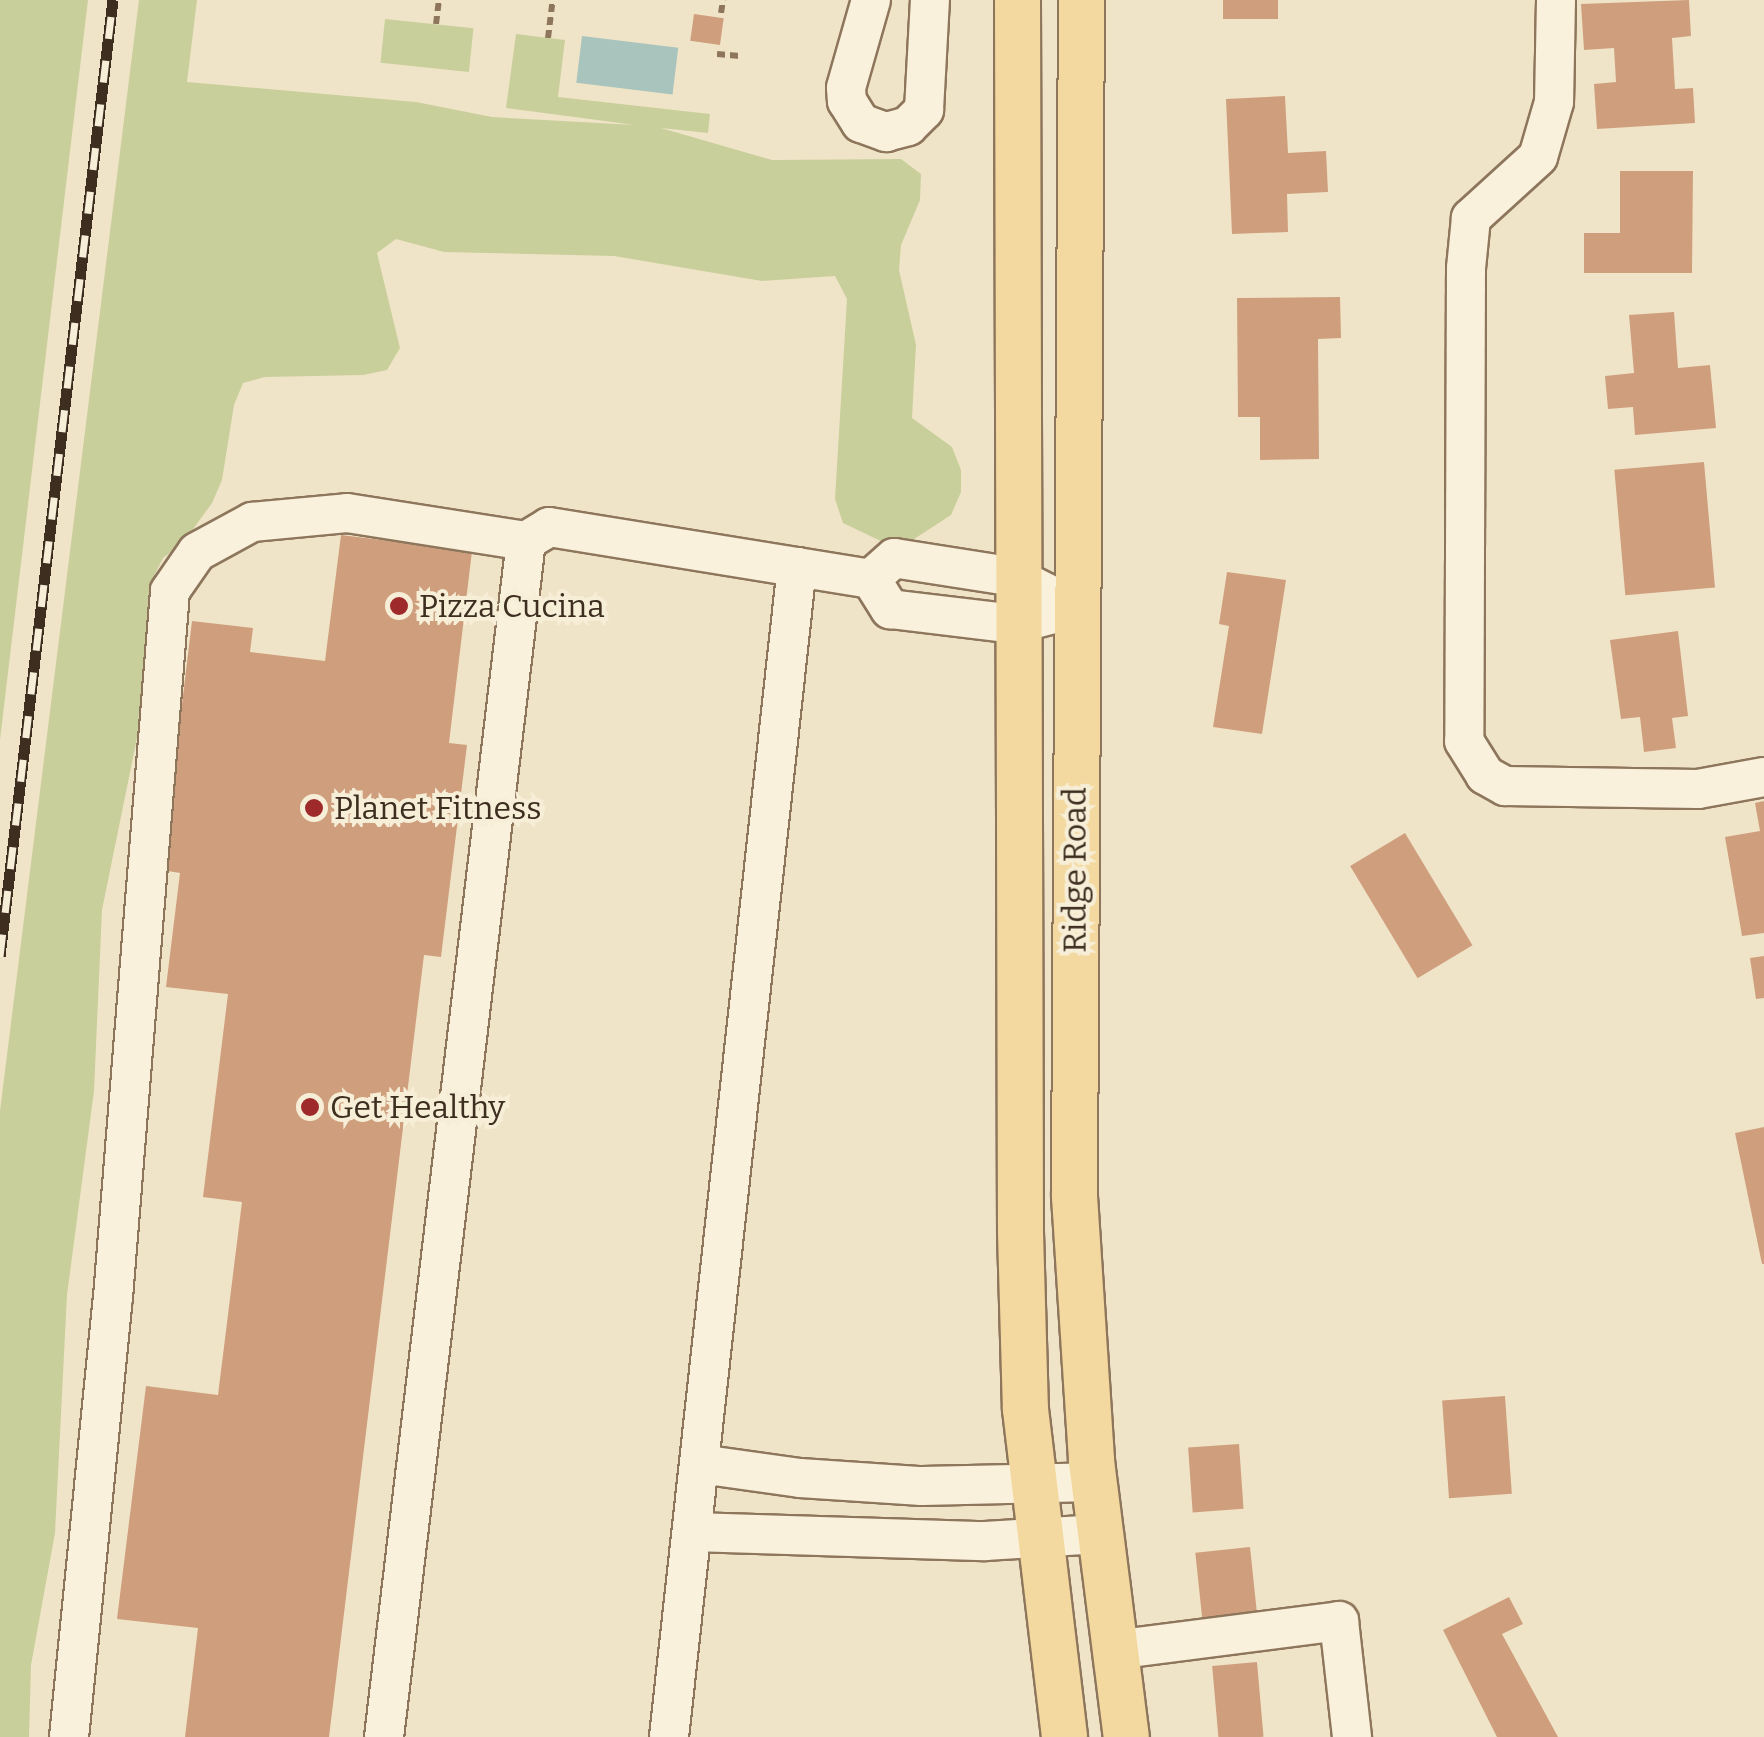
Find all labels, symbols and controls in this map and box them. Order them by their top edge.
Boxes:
place label: Pizza Cucina [419,587,605,625]
marker: Pizza Cucina [388,595,410,617]
street label: Ridge Road [1056,787,1094,953]
place label: Planet Fitness [334,789,542,827]
marker: Planet Fitness [303,797,325,819]
place label: Get Healthy [330,1088,505,1126]
marker: Get Healthy [299,1096,321,1118]

